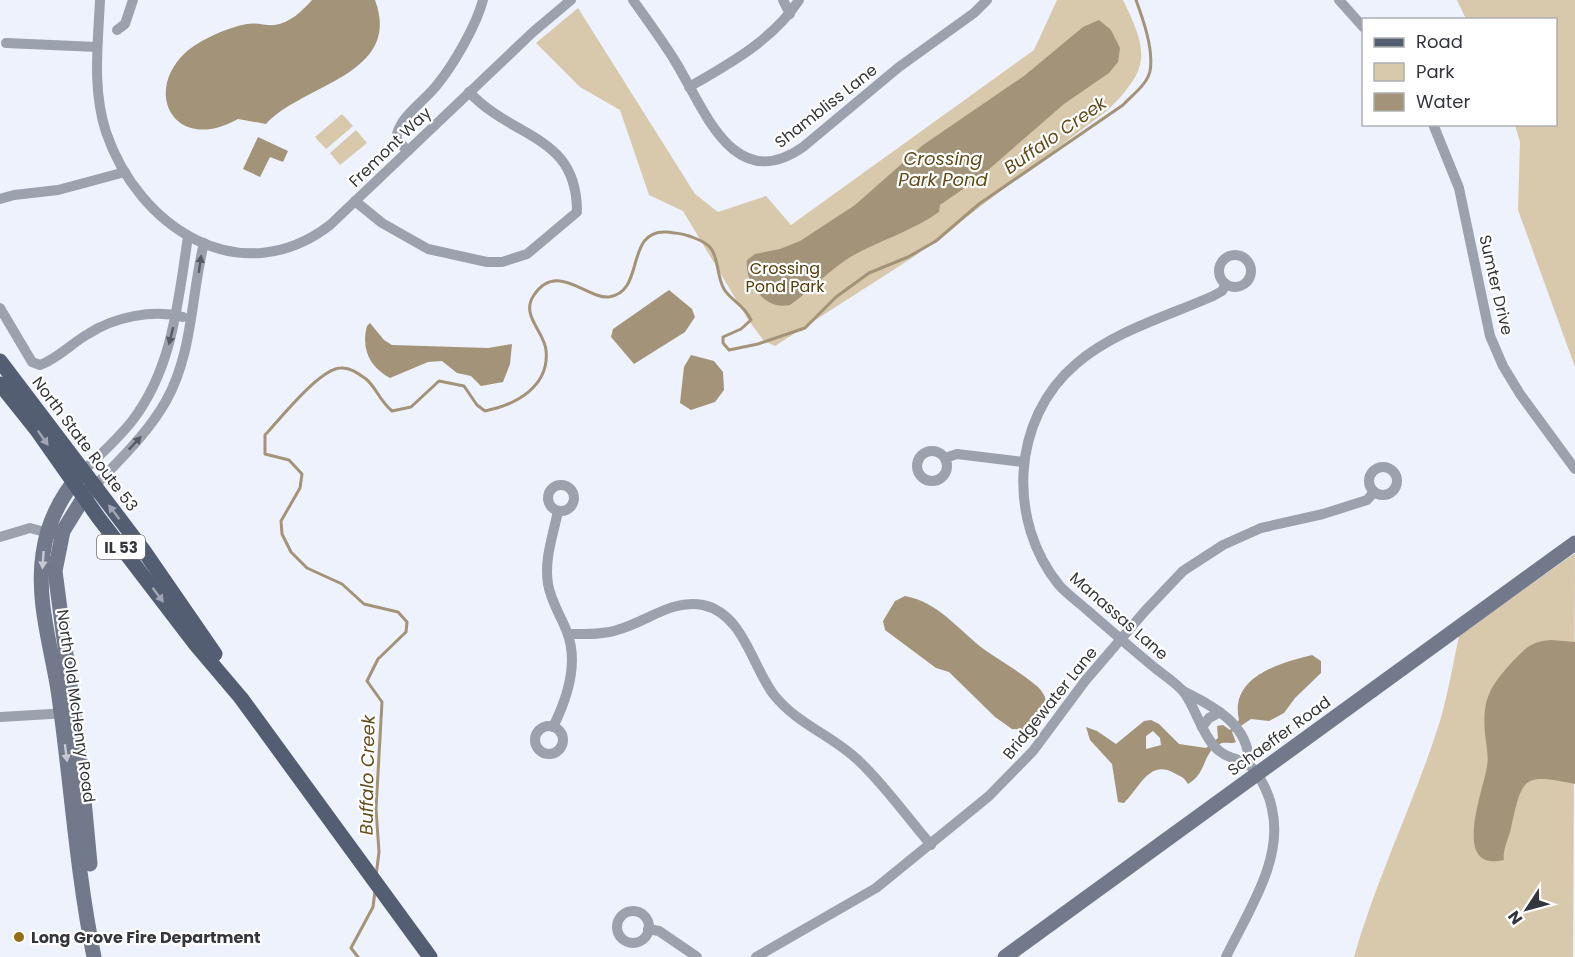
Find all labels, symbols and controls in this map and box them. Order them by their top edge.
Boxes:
legend [1362,18,1557,126]
text: Road [1416,29,1463,54]
street label: Shambliss Lane [770,59,882,153]
text: Park [1416,59,1455,84]
text: Water [1416,89,1470,114]
water label: Buffalo Creek [999,90,1112,180]
street label: Fremont Way [344,102,436,192]
water label: Crossing Park Pond [898,146,989,192]
street label: Sumter Drive [1473,233,1519,337]
one-way arrow [195,254,204,273]
park label: Crossing Pond Park [745,257,825,298]
one-way arrow [166,327,176,346]
street label: North State Route 53 [27,372,143,516]
one-way arrow [37,430,48,446]
one-way arrow [128,436,142,451]
one-way arrow [108,504,121,520]
road number: IL 53 [97,535,145,559]
one-way arrow [38,551,48,570]
street label: Manassas Lane [1065,567,1173,665]
one-way arrow [152,587,164,603]
street label: North Old McHenry Road [51,608,101,804]
street label: Bridgewater Lane [997,642,1103,764]
street label: Schaeffer Road [1223,691,1335,781]
water label: Buffalo Creek [353,714,381,835]
one-way arrow [61,744,71,763]
north arrow [1497,879,1557,939]
text: N [1502,906,1528,929]
place label: Long Grove Fire Department [31,926,261,949]
marker: Long Grove Fire Department [12,930,26,944]

